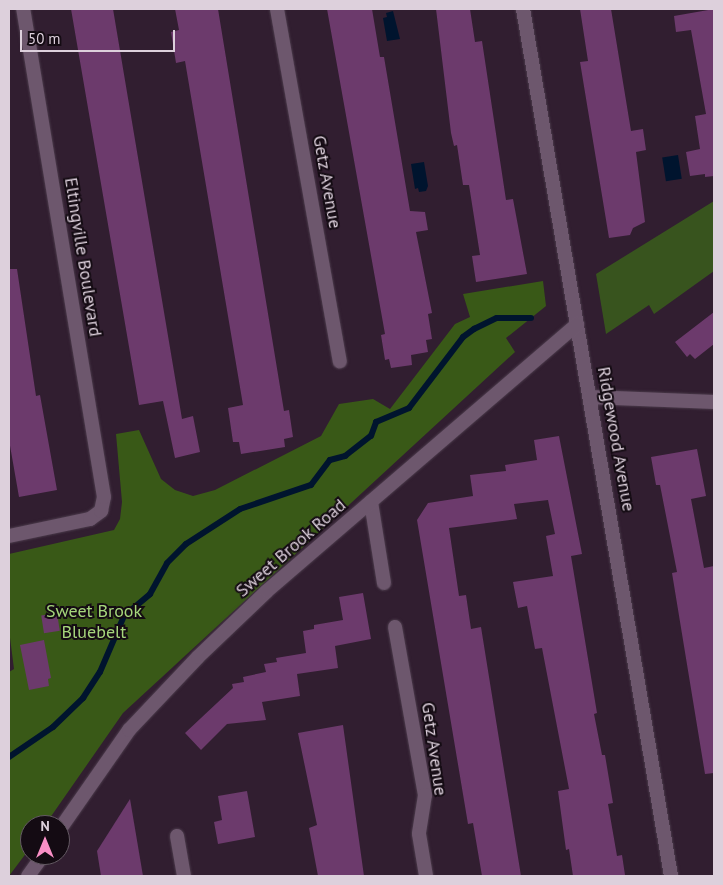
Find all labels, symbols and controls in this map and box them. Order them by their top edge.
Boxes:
scale bar [22,20,178,52]
text: 50 m [28,29,61,48]
street label: Getz Avenue [308,133,346,231]
street label: Eltingville Boulevard [60,176,106,338]
street label: Ridgewood Avenue [593,365,639,513]
street label: Sweet Brook Road [231,494,351,602]
park label: Sweet Brook Bluebelt [46,601,142,644]
street label: Getz Avenue [417,700,451,798]
north arrow [20,815,70,865]
text: N [40,817,50,835]

